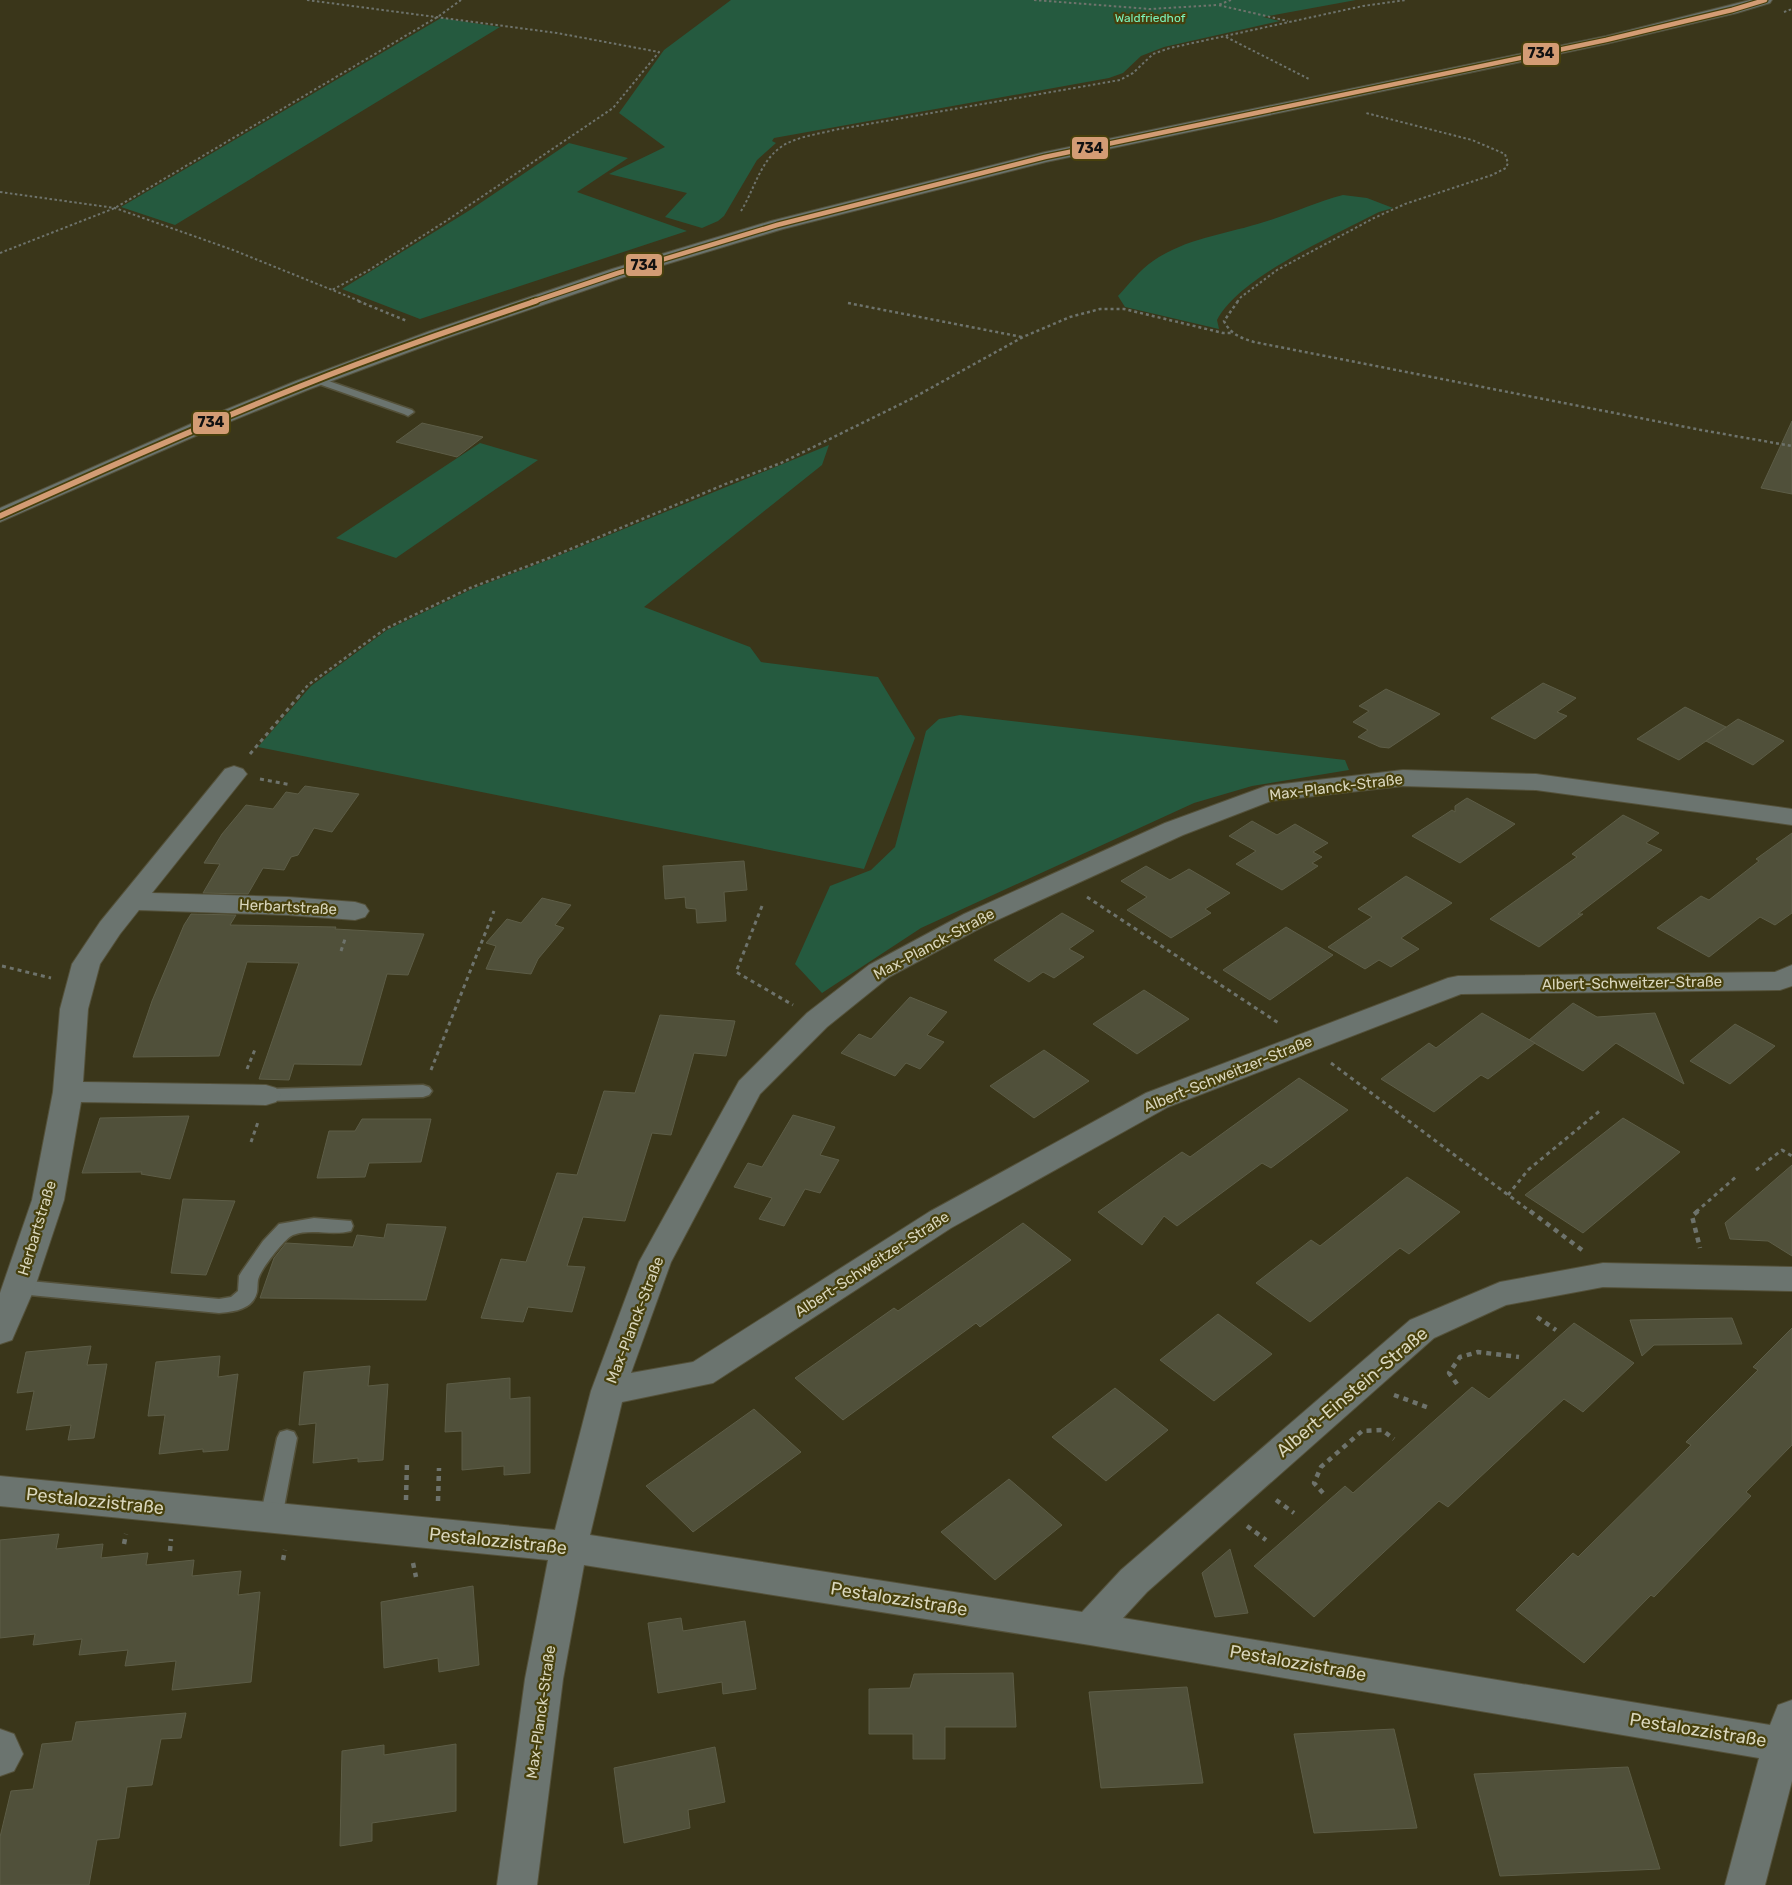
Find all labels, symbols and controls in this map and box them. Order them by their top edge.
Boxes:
park label: Waldfriedhof [1115,11,1186,25]
line badge: 734 [1522,42,1560,66]
text: 734 [1528,45,1555,62]
line badge: 734 [1071,136,1109,160]
text: 734 [1077,140,1104,157]
line badge: 734 [625,253,663,277]
text: 734 [631,257,658,274]
line badge: 734 [192,411,230,435]
text: 734 [198,414,225,431]
street label: Max-Planck-Straße [1268,770,1404,804]
street label: Herbartstraße [239,895,337,919]
street label: Max-Planck-Straße [870,905,998,983]
street label: Albert-Schweitzer-Straße [1542,972,1722,994]
street label: Albert-Schweitzer-Straße [1141,1032,1315,1116]
street label: Herbartstraße [14,1178,60,1278]
street label: Albert-Schweitzer-Straße [792,1207,952,1321]
street label: Max-Planck-Straße [603,1254,667,1386]
street label: Albert-Einstein-Straße [1272,1322,1432,1462]
street label: Pestalozzistraße [25,1483,165,1519]
street label: Pestalozzistraße [428,1523,568,1559]
street label: Pestalozzistraße [829,1577,969,1621]
street label: Pestalozzistraße [1228,1640,1368,1686]
street label: Max-Planck-Straße [523,1644,559,1780]
street label: Pestalozzistraße [1628,1708,1768,1752]

